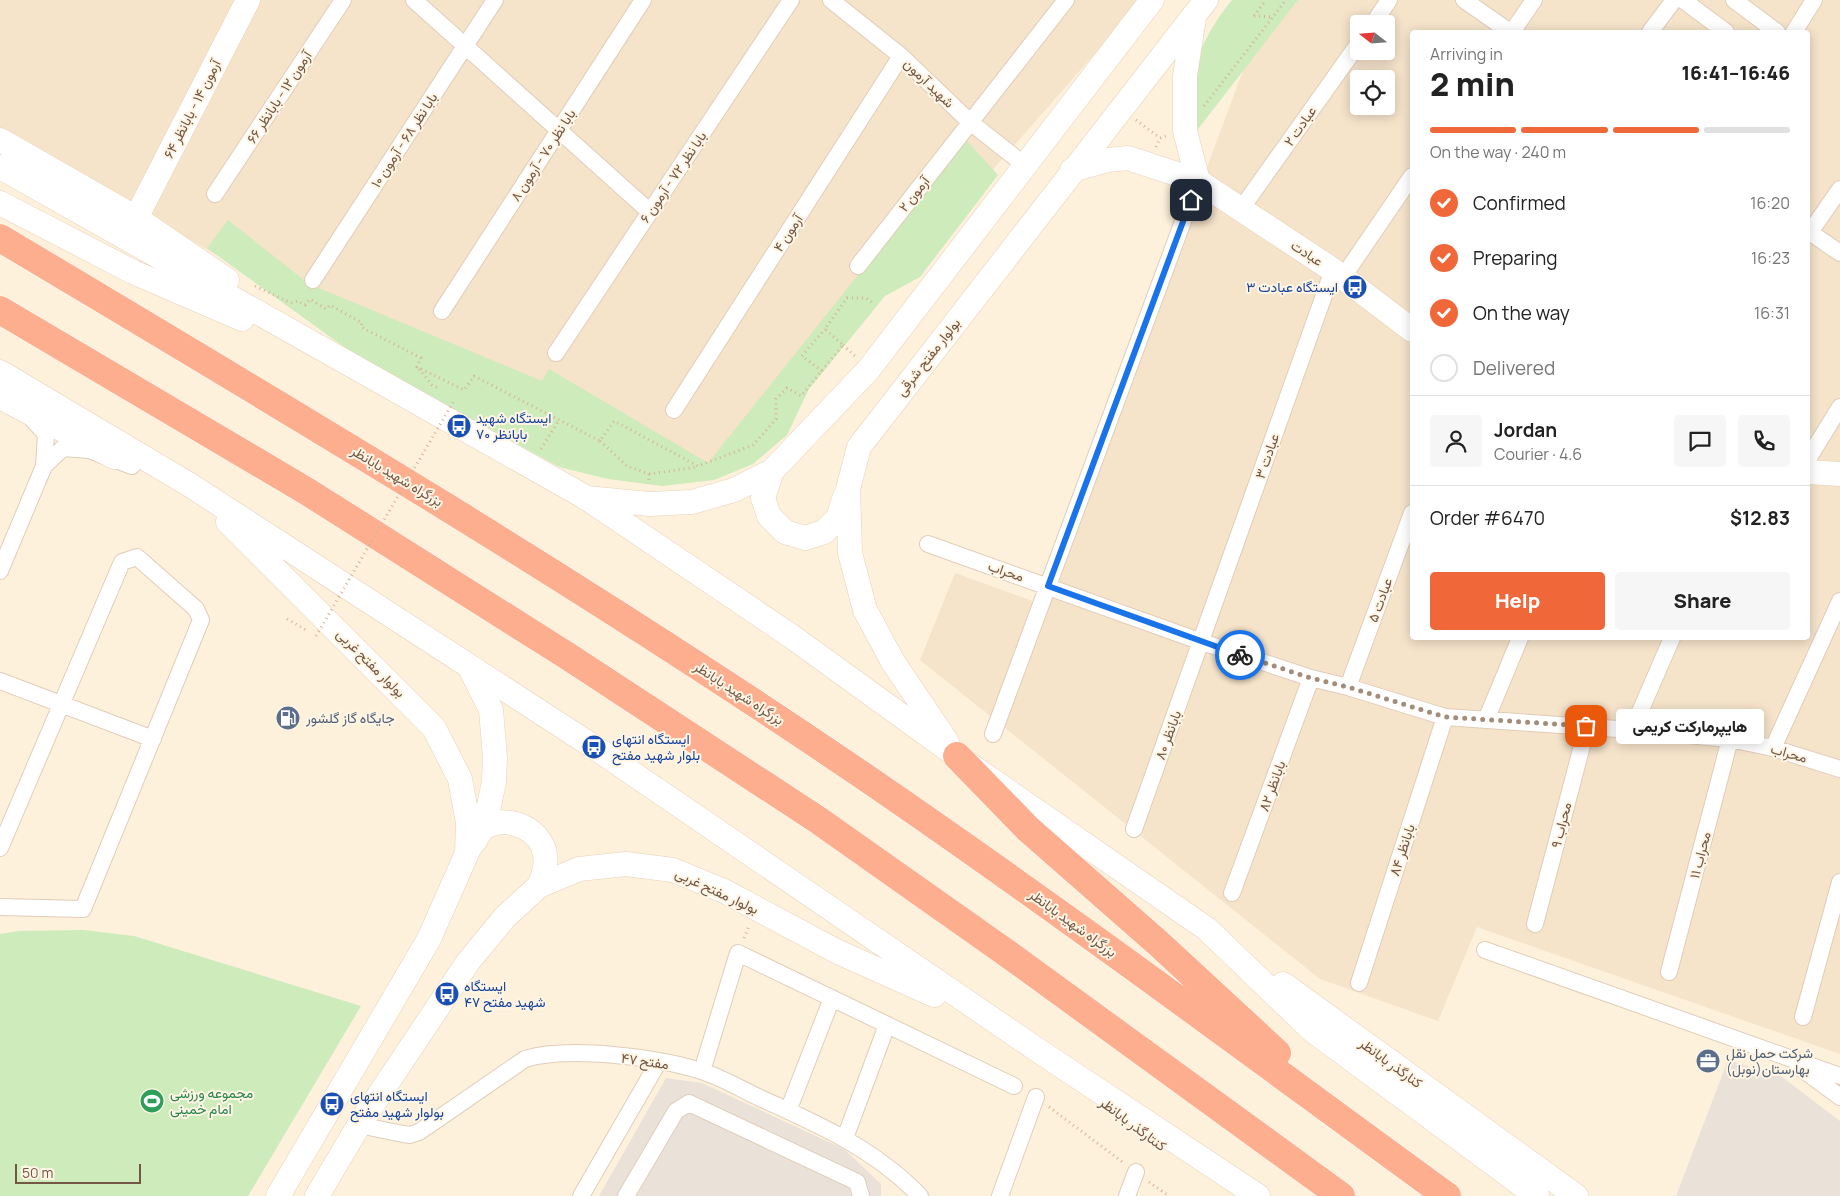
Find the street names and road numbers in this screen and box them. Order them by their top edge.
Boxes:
street label: آرمون ۱۲ - بابانظر ۶۶ [242,45,317,147]
street label: شهید آرمون [900,54,959,112]
street label: آرمون ۱۴ - بابانظر ۶۴ [158,55,225,161]
street label: بابا نظر ۶۸ - آرمون ۱۰ [366,89,441,191]
street label: عبادت ۲ [1279,102,1320,150]
street label: بابا نظر ۷۰ - آرمون ۸ [506,105,580,205]
street label: بابا نظر ۷۲ - آرمون ۶ [635,127,710,226]
street label: آرمون ۲ [894,171,935,215]
street label: آرمون ۴ [768,209,808,255]
street label: عبادت [1288,235,1327,270]
street label: بولوار مفتح شرقی [891,314,966,401]
street label: عبادت ۳ [1250,431,1283,481]
street label: بزرگراه شهید بابانظر [347,440,447,510]
street label: محراب [986,556,1027,586]
street label: عبادت ۵ [1363,575,1396,625]
street label: بولوار مفتح غربی [331,624,410,703]
street label: بزرگراه شهید بابانظر [690,656,788,729]
street label: بابانظر ۸۰ [1150,707,1185,762]
street label: محراب [1769,738,1810,767]
street label: بابانظر ۸۲ [1254,758,1289,814]
street label: محراب ۹ [1546,800,1575,850]
street label: بابانظر ۸۴ [1384,821,1419,878]
street label: محراب ۱۱ [1684,829,1715,880]
street label: بولوار مفتح غربی [671,863,762,920]
street label: بزرگراه شهید بابانظر [1025,884,1121,961]
street label: کنارگذر بابانظر [1355,1033,1427,1092]
street label: مفتح ۴۷ [620,1048,670,1075]
street label: کنتارگذر بابانظر [1095,1092,1171,1155]

